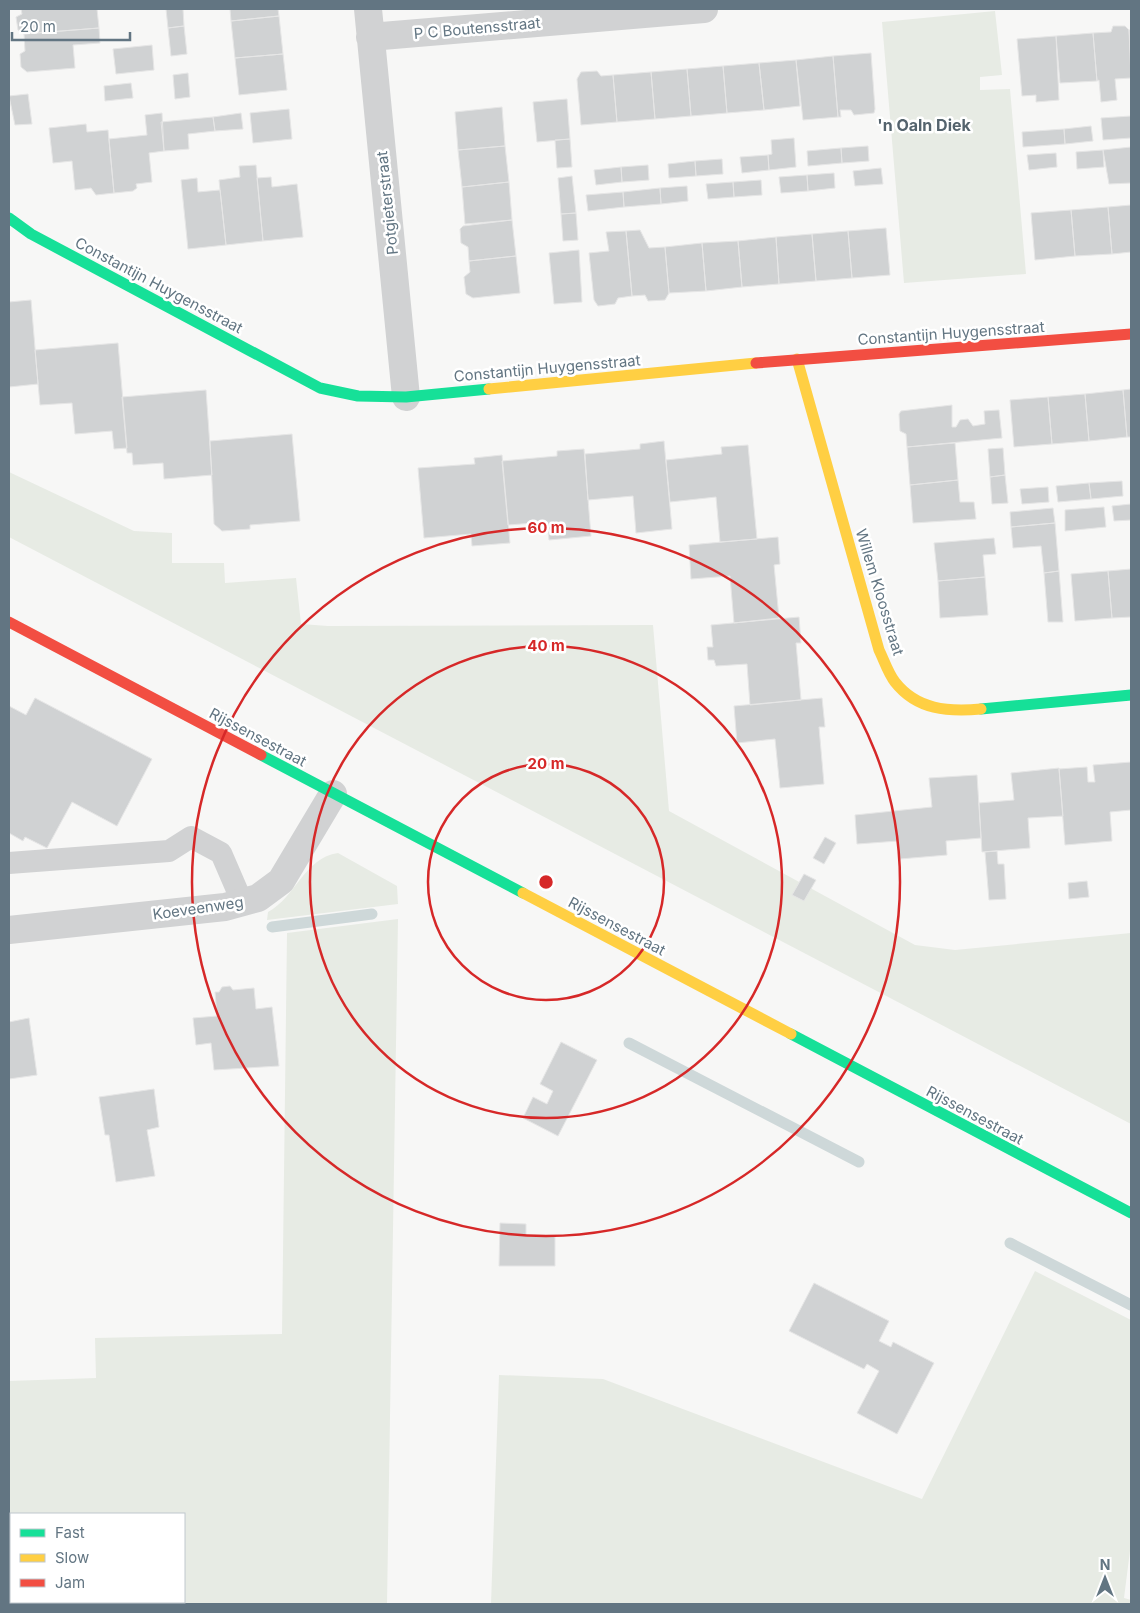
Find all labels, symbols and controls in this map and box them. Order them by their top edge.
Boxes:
scale bar [12,10,130,42]
street label: P C Boutensstraat [413,13,541,43]
text: 20 m [20,17,56,36]
district label: 'n Oaln Diek [877,115,972,135]
street label: Potgieterstraat [372,150,402,256]
street label: Constantijn Huygensstraat [72,233,246,337]
street label: Constantijn Huygensstraat [857,317,1045,349]
street label: Constantijn Huygensstraat [453,350,641,386]
text: 60 m [527,518,565,537]
street label: Willem Kloosstraat [852,526,908,658]
text: 40 m [527,636,565,655]
street label: Rijssensestraat [206,703,310,771]
text: 20 m [528,754,564,773]
centre of rings [537,873,555,891]
street label: Koeveenweg [151,892,245,924]
street label: Rijssensestraat [565,892,669,960]
street label: Rijssensestraat [923,1081,1027,1149]
legend [10,1513,185,1603]
text: Fast [55,1523,85,1542]
text: Slow [55,1548,89,1567]
north arrow [1080,1553,1130,1603]
text: N [1100,1556,1110,1573]
text: Jam [55,1573,85,1592]

